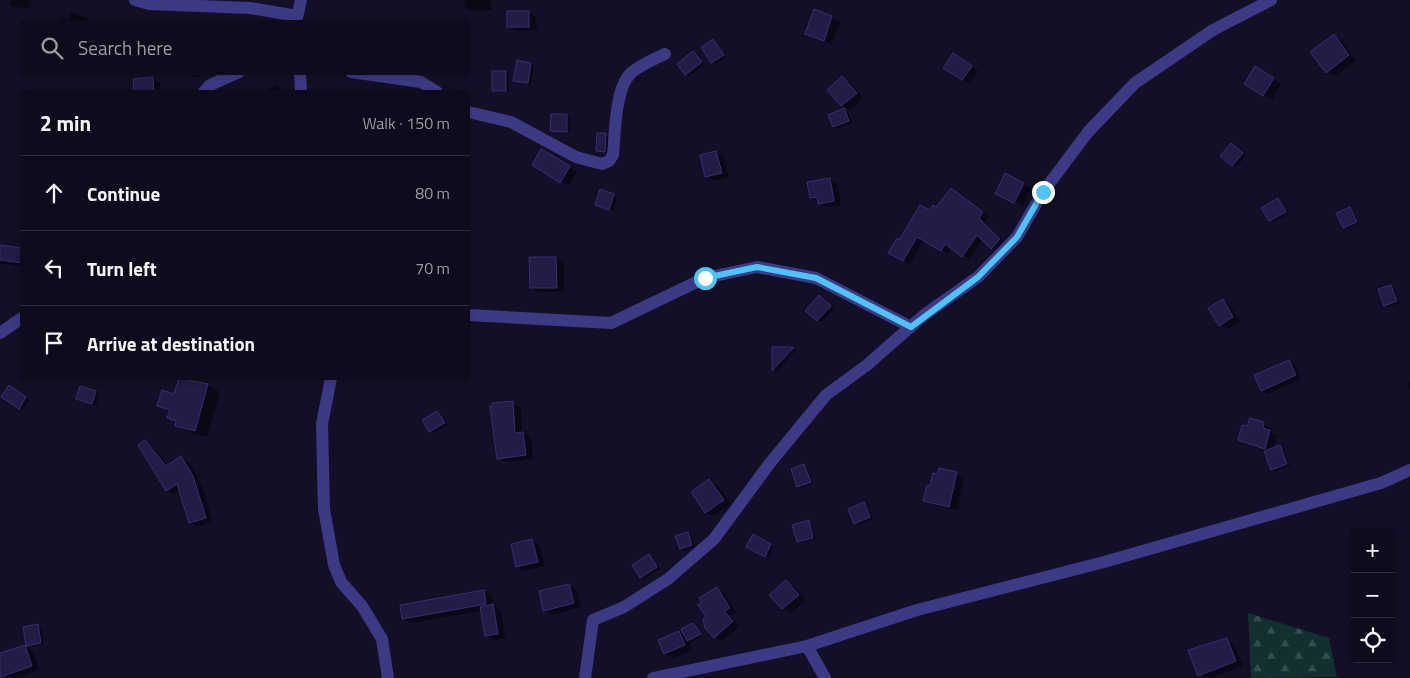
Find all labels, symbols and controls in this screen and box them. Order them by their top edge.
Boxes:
search box [20,20,470,75]
text: Search here [78,33,172,62]
icon: search [38,34,66,62]
text: 2 min [40,107,91,139]
text: Walk · 150 m [362,111,450,135]
icon: ahead [40,179,68,207]
text: Continue [87,179,160,208]
text: 80 m [415,181,450,205]
route end [1032,181,1055,204]
icon: left [40,254,68,282]
text: Turn left [87,254,157,283]
text: 70 m [415,256,450,280]
route start [694,267,717,290]
icon: arrive [40,329,68,357]
text: Arrive at destination [87,329,255,358]
map controls [1350,528,1395,663]
button: + [1350,528,1395,573]
button: − [1350,573,1395,618]
button: locate [1350,618,1395,663]

